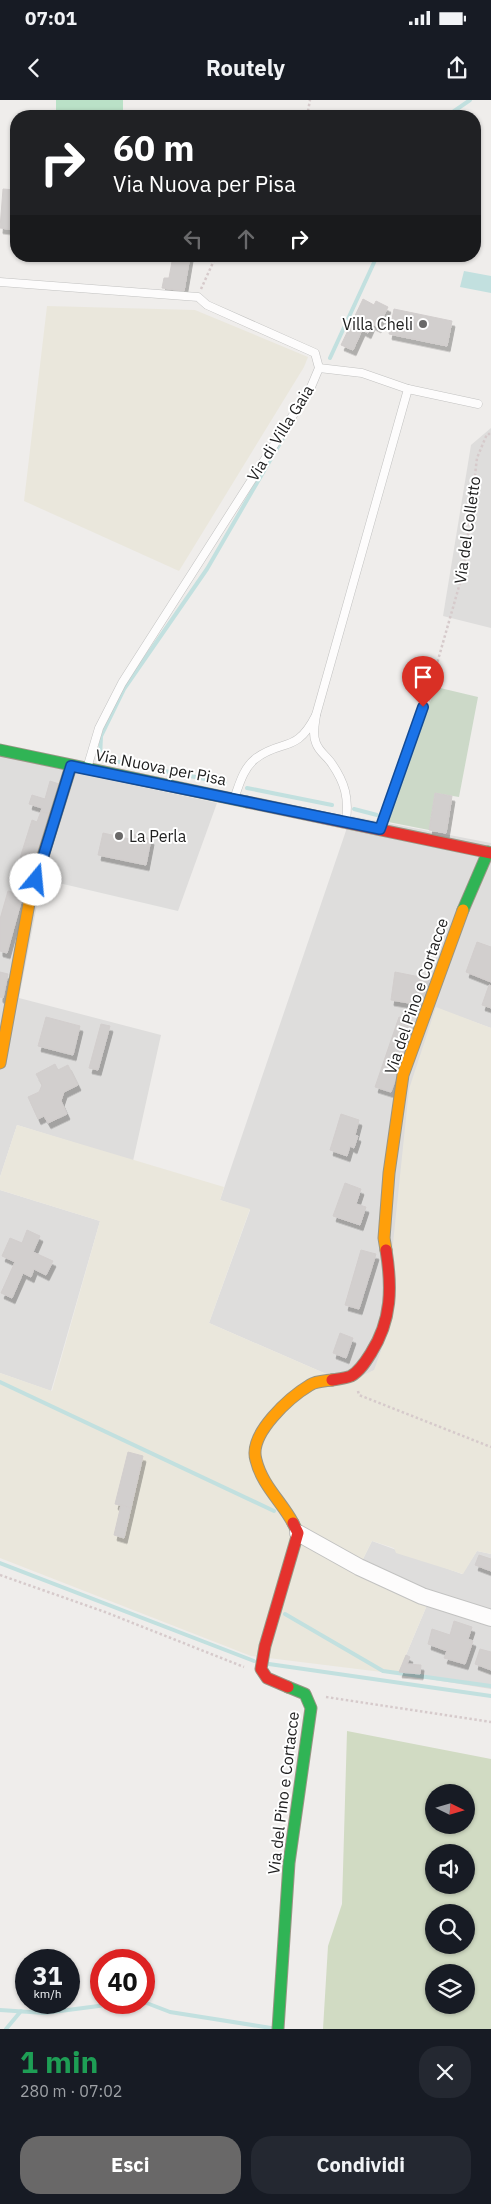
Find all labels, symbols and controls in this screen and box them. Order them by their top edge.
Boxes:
text: 07:01 [25,6,77,30]
text: Routely [206,53,285,82]
icon: back [20,54,48,82]
icon: share [443,54,471,82]
text: 60 m [113,125,195,171]
icon: right [30,130,95,195]
text: Via Nuova per Pisa [113,169,296,198]
icon: left [179,225,207,253]
icon: ahead [232,225,260,253]
icon: right [285,225,313,253]
place label: Villa Cheli [342,314,413,334]
marker: Villa Cheli [417,318,429,330]
street label: Via di Villa Gaia [242,381,318,485]
street label: Via del Colletto [450,475,484,585]
pin [402,656,444,707]
icon: arrive [409,663,437,691]
street label: Via Nuova per Pisa [94,744,229,790]
place label: La Perla [129,826,187,846]
marker: La Perla [113,830,125,842]
position arrow [9,853,61,905]
street label: Via del Pino e Cortacce [380,915,452,1077]
street label: Via del Pino e Cortacce [263,1710,303,1876]
north arrow [425,1784,475,1834]
map controls [425,1784,475,2014]
button: sound [425,1844,475,1894]
button: search [425,1904,475,1954]
speed limit sign: 40 [90,1949,155,2014]
text: 31 [32,1959,63,1992]
button: layers [425,1964,475,2014]
text: km/h [33,1986,62,2001]
text: 1 min [20,2042,98,2081]
button: close [419,2046,471,2098]
text: 280 m · 07:02 [20,2081,122,2101]
button: Esci [20,2136,241,2194]
button: Condividi [251,2136,471,2194]

